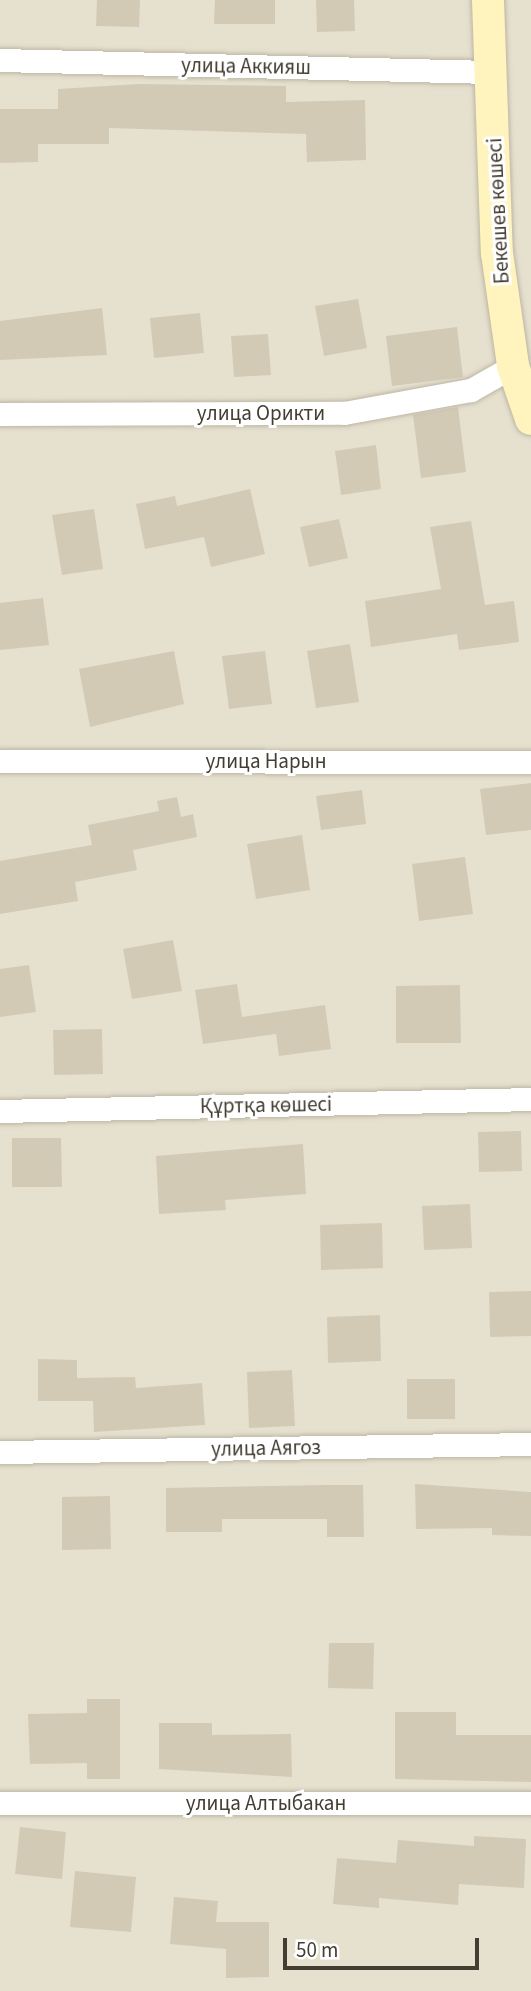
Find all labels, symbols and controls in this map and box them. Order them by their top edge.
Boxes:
street label: улица Аккияш [181,52,311,80]
street label: Бекешев көшесі [482,137,514,285]
street label: улица Орикти [197,400,325,426]
street label: улица Нарын [205,748,327,774]
street label: Құртқа көшесі [200,1091,332,1119]
street label: улица Аягоз [211,1434,321,1462]
street label: улица Алтыбакан [186,1790,346,1816]
scale bar [286,1924,482,1968]
text: 50 m [296,1935,338,1965]

